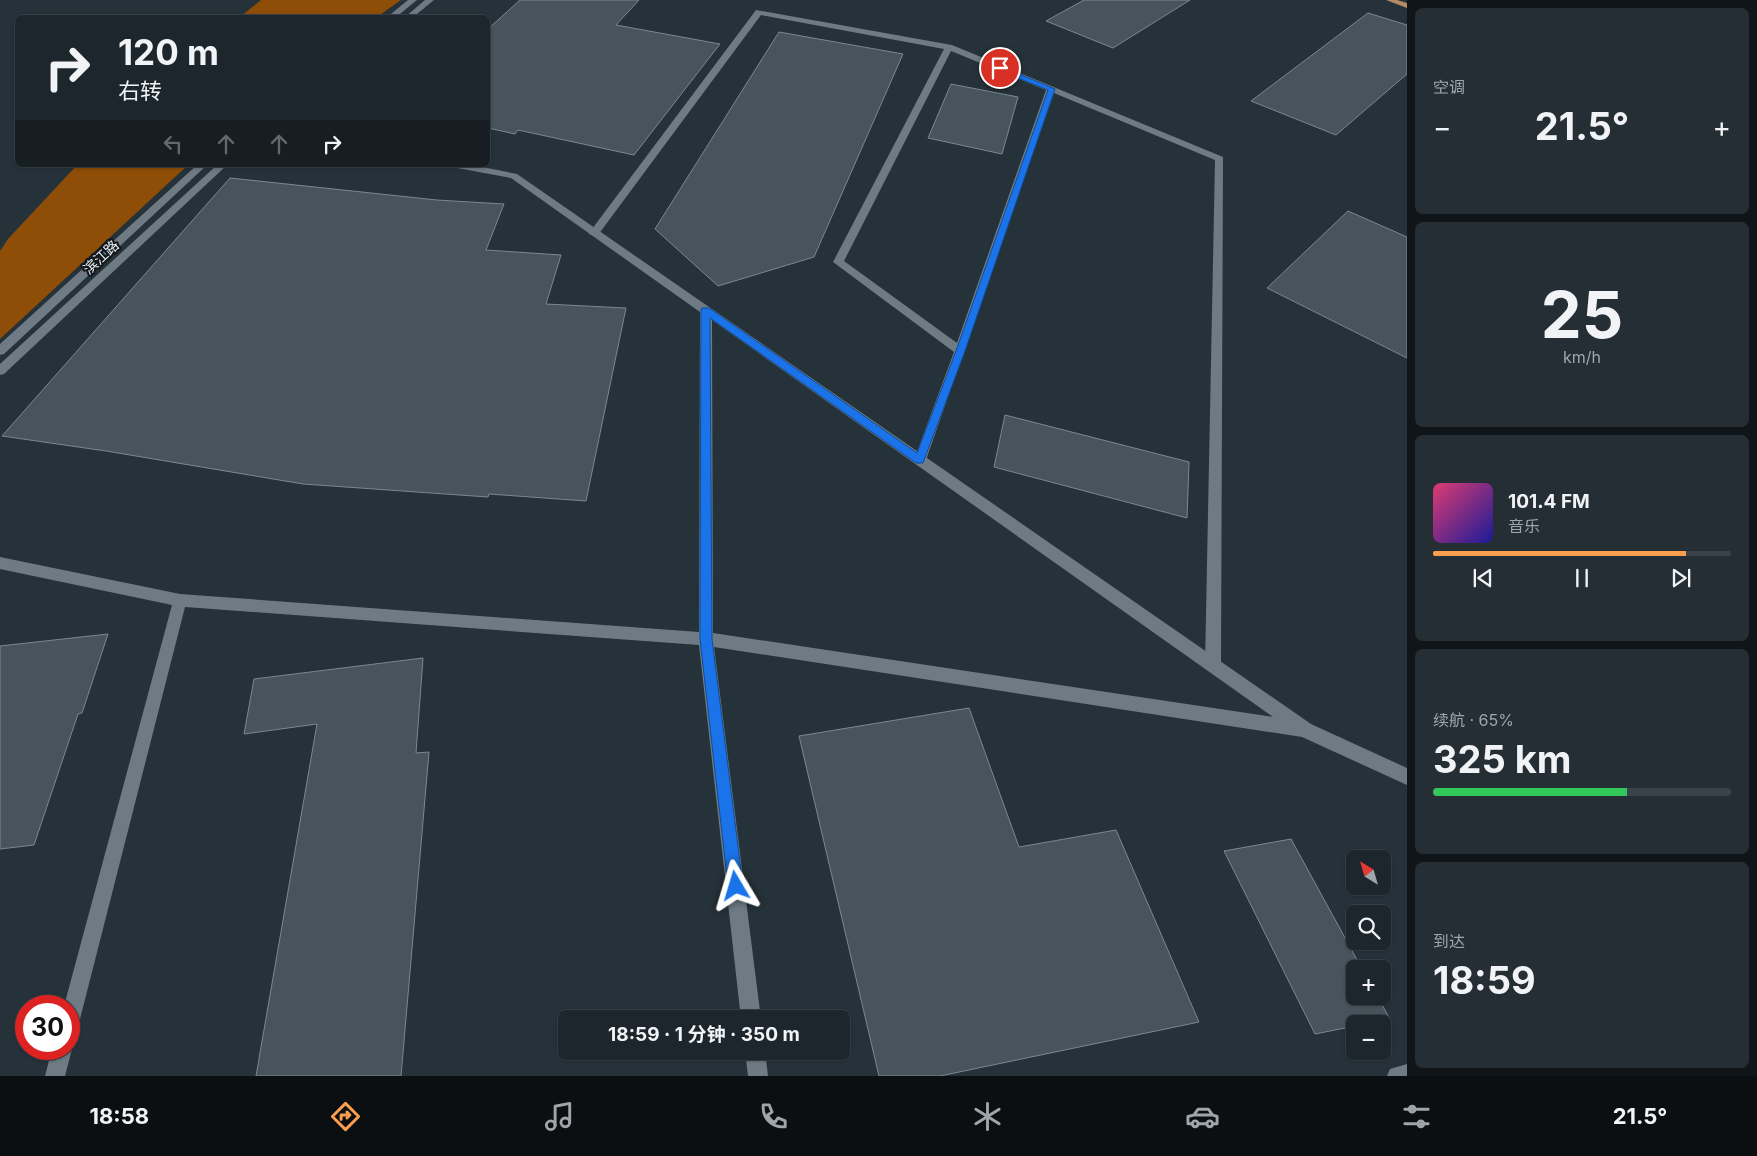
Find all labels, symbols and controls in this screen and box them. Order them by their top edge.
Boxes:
text: 120 m [118,31,219,73]
icon: right [35,35,100,100]
pin [979,47,1021,89]
icon: arrive [986,54,1014,82]
text: 空调 [1433,77,1465,97]
text: 右转 [118,78,162,104]
text: 21.5° [1535,103,1629,149]
text: − [1433,110,1452,144]
text: + [1712,110,1731,144]
icon: left [159,130,187,158]
icon: ahead [212,130,240,158]
icon: ahead [265,130,293,158]
icon: right [318,130,346,158]
street label: 滨江路 [80,236,122,277]
text: 25 [1541,275,1623,354]
text: km/h [1563,347,1601,367]
text: 101.4 FM [1508,490,1590,513]
text: 音乐 [1508,516,1540,536]
icon: previous [1469,564,1497,592]
icon: pause [1568,564,1596,592]
icon: next [1667,564,1695,592]
text: 续航 · 65% [1433,710,1514,730]
text: 325 km [1433,736,1571,782]
north arrow [1346,850,1391,895]
map controls [1346,850,1391,1060]
position arrow [709,859,761,911]
button: search [1346,905,1391,950]
text: 到达 [1433,931,1465,951]
text: 18:59 [1433,957,1536,1003]
button: + [1346,960,1391,1005]
speed limit sign: 30 [15,995,80,1060]
button: − [1346,1015,1391,1060]
text: 18:59 · 1 分钟 · 350 m [608,1023,800,1046]
icon: directions [328,1099,363,1134]
icon: music [542,1099,577,1134]
icon: phone [756,1099,791,1134]
icon: climate [970,1099,1005,1134]
icon: car [1185,1099,1220,1134]
icon: filters [1399,1099,1434,1134]
text: 18:58 [90,1103,149,1129]
text: 21.5° [1613,1103,1667,1129]

